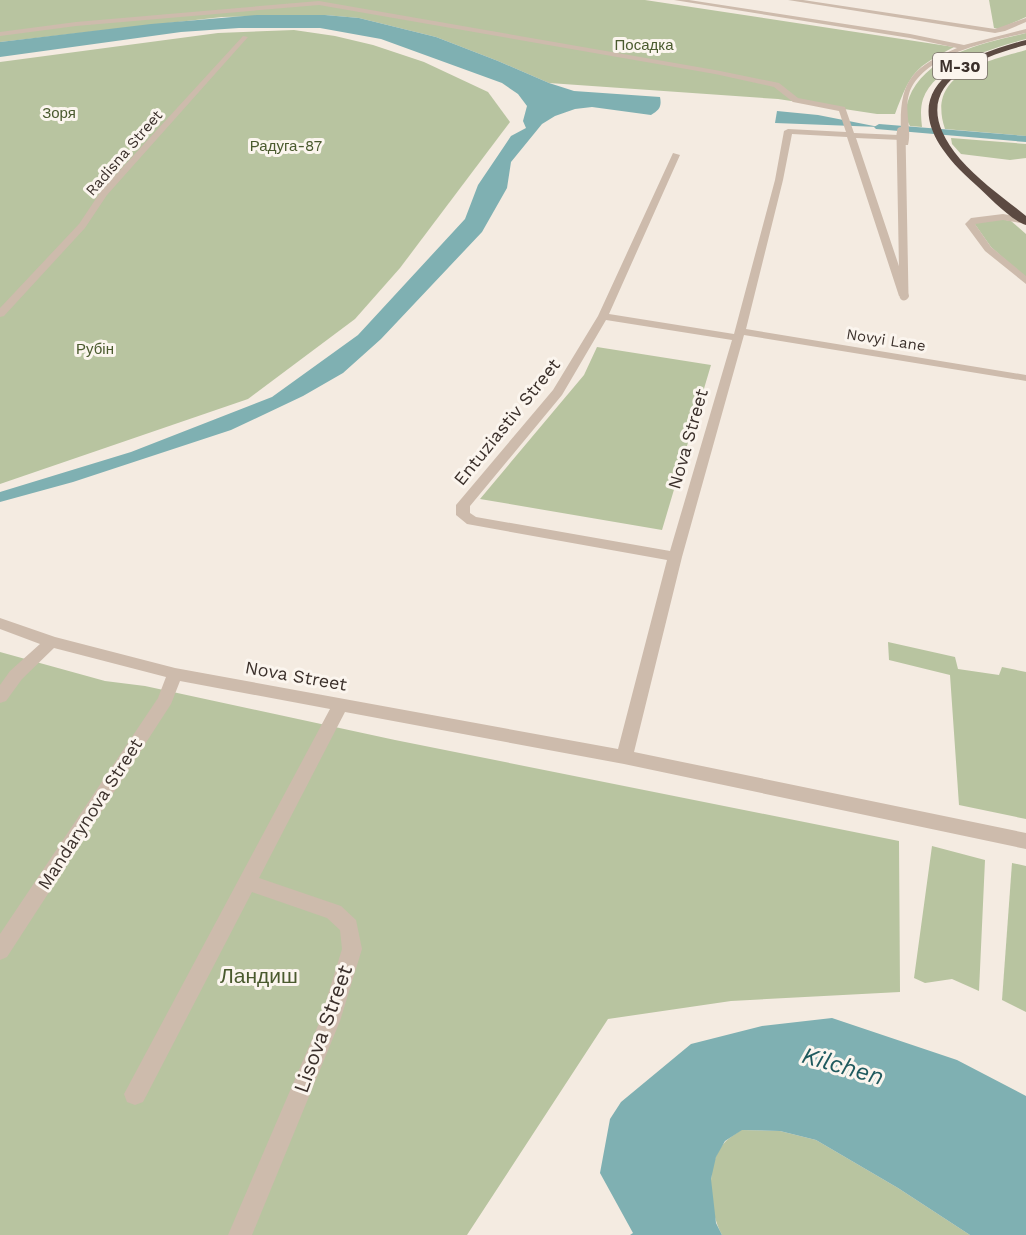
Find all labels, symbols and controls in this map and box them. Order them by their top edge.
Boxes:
park label: Посадка [615,36,674,54]
road number: М-30 [933,53,987,79]
park label: Зоря [42,104,76,122]
street label: Radisna Street [82,106,167,199]
park label: Радуга-87 [250,137,322,155]
street label: Novyi Lane [845,325,927,355]
park label: Рубін [76,340,114,358]
street label: Entuziastiv Street [449,354,564,489]
street label: Nova Street [663,386,712,491]
street label: Nova Street [243,656,349,695]
street label: Mandarynova Street [33,734,147,893]
street label: Lisova Street [288,961,357,1096]
park label: Ландиш [220,963,298,988]
water label: Kilchen [799,1041,887,1091]

